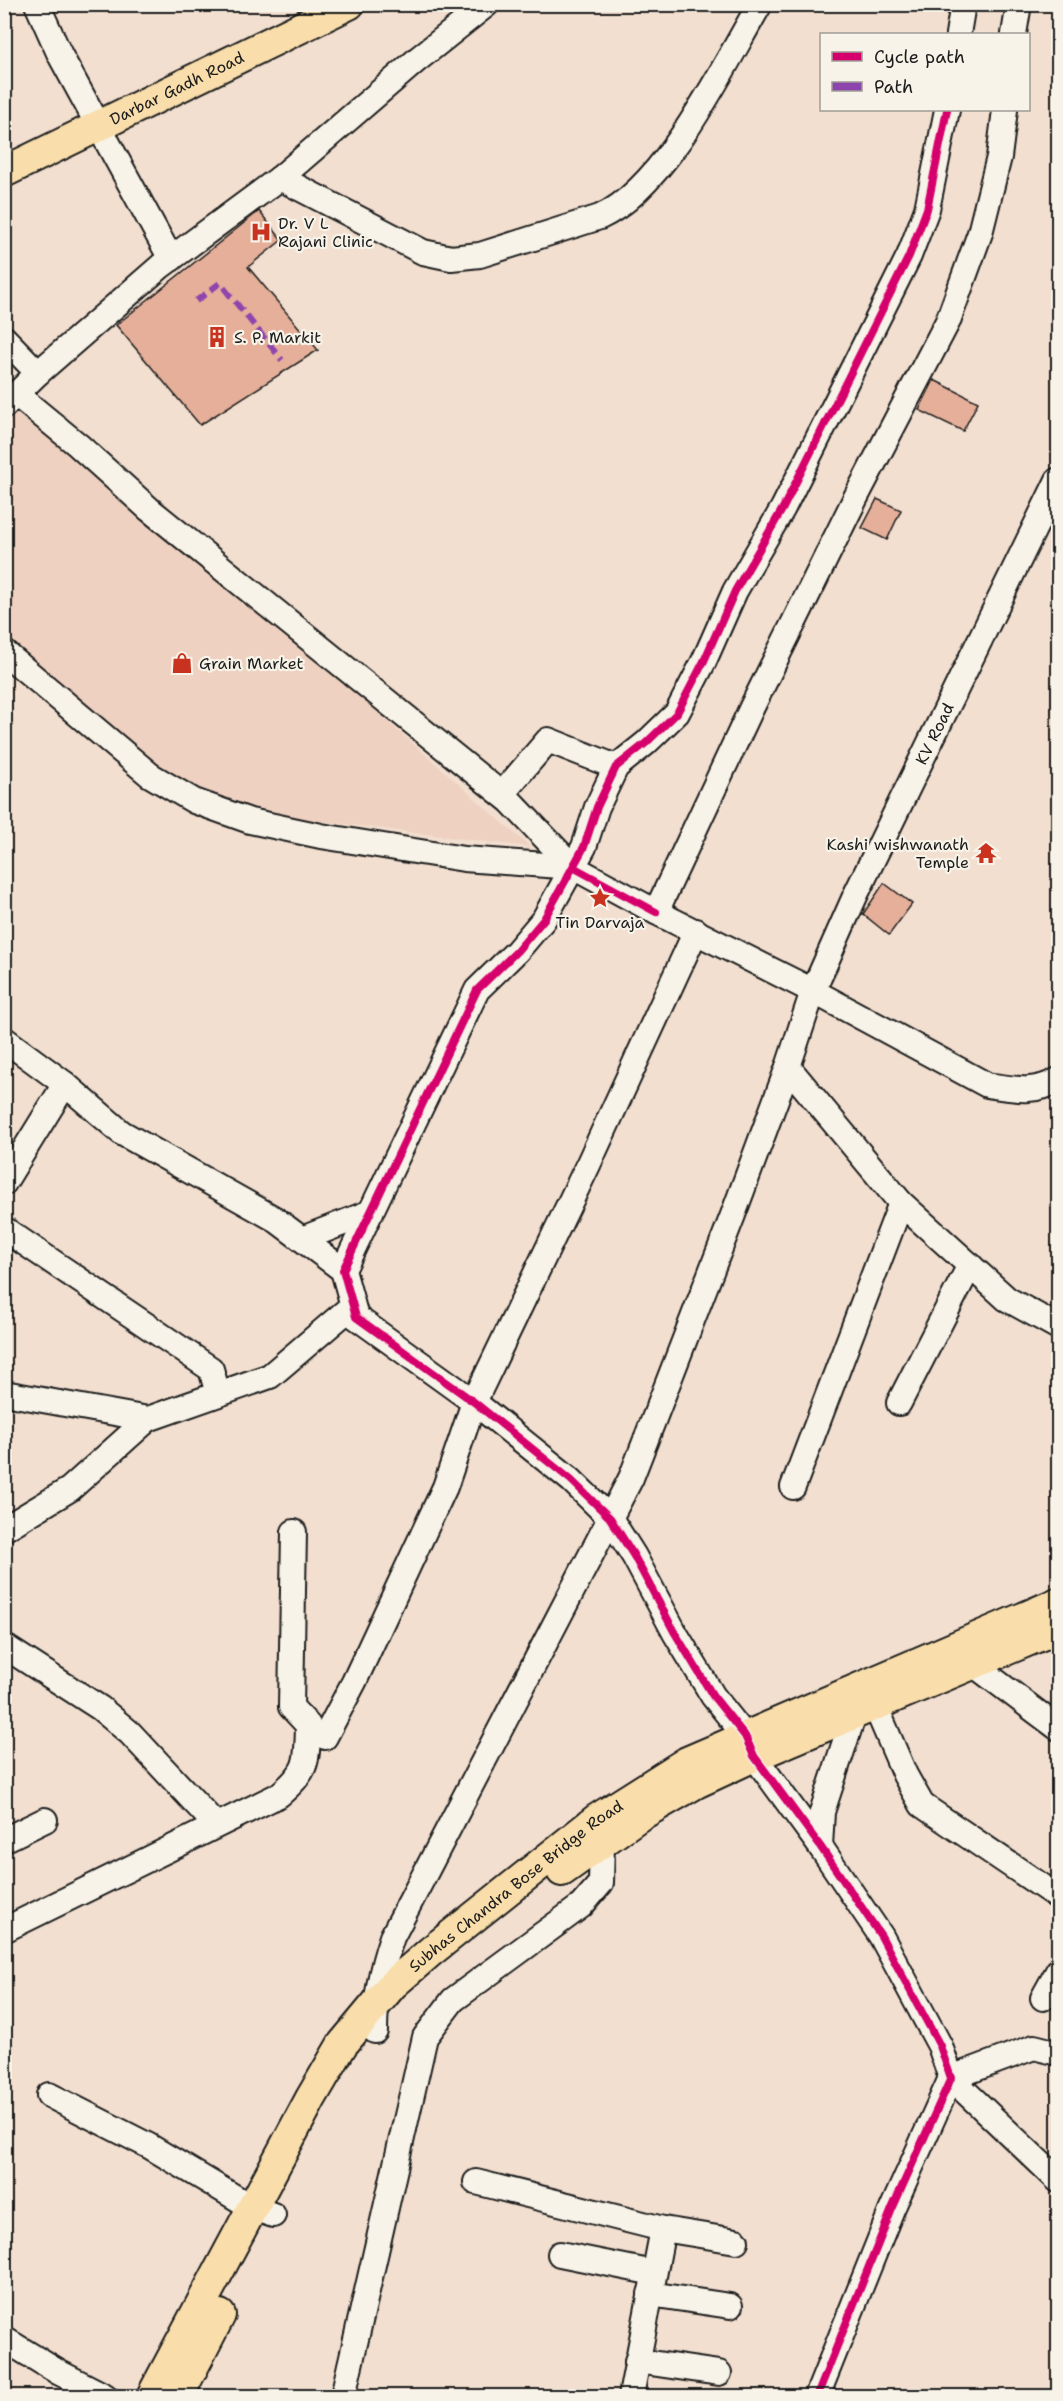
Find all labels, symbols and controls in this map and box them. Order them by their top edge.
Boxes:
legend [820,33,1030,111]
text: Cycle path [874,45,965,69]
street label: Darbar Gadh Road [106,46,247,130]
text: Path [874,75,913,99]
place label: Dr. V L Rajani Clinic [278,213,373,252]
hospital icon: Dr. V L Rajani Clinic [249,220,273,244]
building icon: S. P. Markit [205,325,229,349]
place label: S. P. Markit [234,327,321,348]
shop icon: Grain Market [170,651,194,675]
place label: Grain Market [199,653,304,674]
street label: KV Road [910,699,958,768]
place label: Kashi wishwanath Temple [827,834,969,873]
temple icon: Kashi wishwanath Temple [974,841,998,865]
place icon: Tin Darvaja [588,886,612,910]
place label: Tin Darvaja [556,912,644,933]
street label: Subhas Chandra Bose Bridge Road [404,1795,627,1977]

